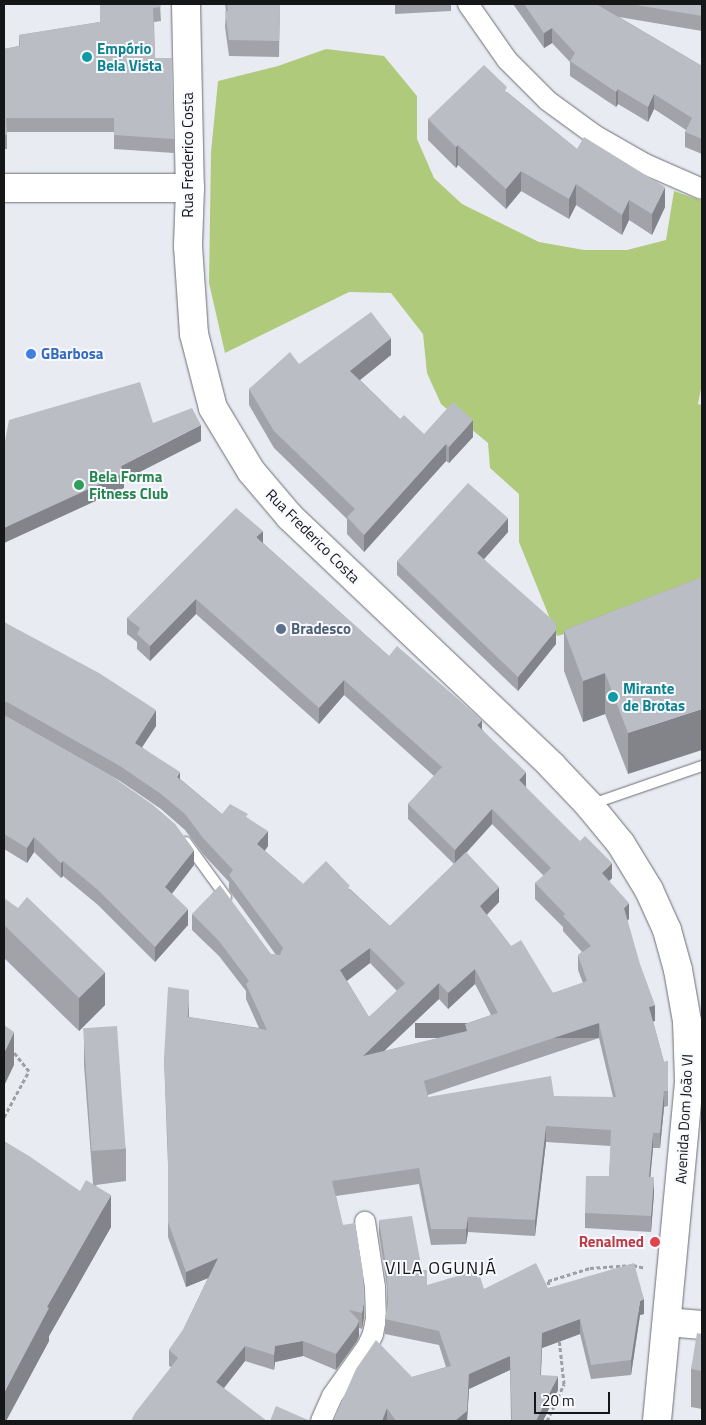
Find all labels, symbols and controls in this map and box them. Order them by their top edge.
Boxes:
place label: Empório Bela Vista [97,39,162,74]
marker: Empório Bela Vista [81,51,93,63]
street label: Rua Frederico Costa [179,92,197,218]
place label: GBarbosa [41,345,103,363]
marker: GBarbosa [25,348,37,360]
place label: Bela Forma Fitness Club [89,467,168,502]
marker: Bela Forma Fitness Club [73,479,85,491]
street label: Rua Frederico Costa [262,485,364,587]
place label: Bradesco [291,620,351,638]
marker: Bradesco [275,623,287,635]
place label: Mirante de Brotas [623,679,685,714]
marker: Mirante de Brotas [607,691,619,703]
street label: Avenida Dom João VI [672,1054,696,1184]
place label: Renalmed [579,1233,644,1251]
marker: Renalmed [648,1235,662,1249]
district label: VILA OGUNJÁ [384,1257,498,1279]
scale bar [536,1382,612,1414]
text: 20 m [542,1389,575,1412]

